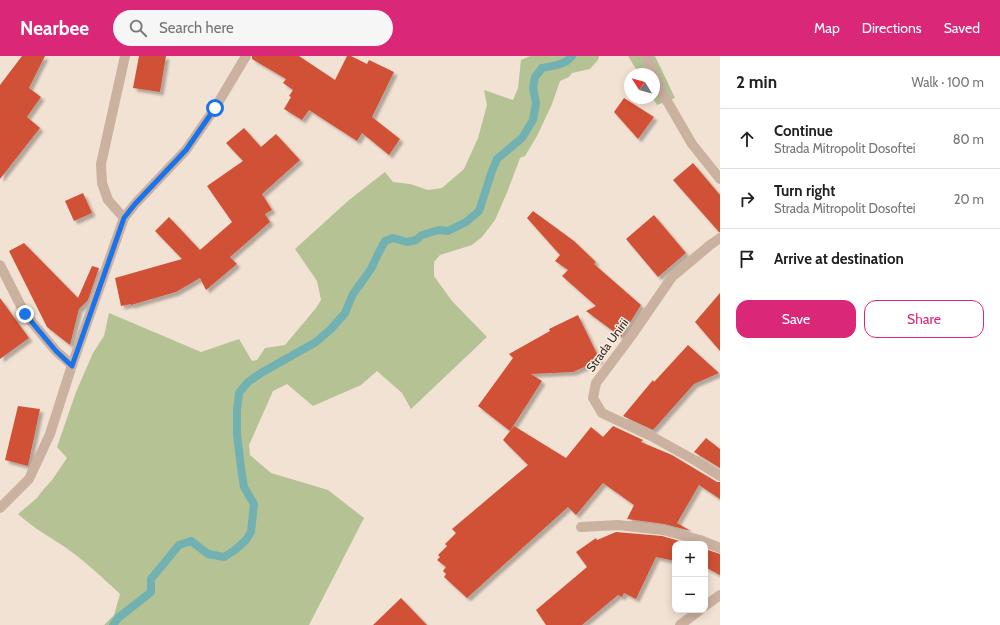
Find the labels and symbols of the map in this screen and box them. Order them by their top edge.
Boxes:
north arrow [624,68,660,104]
route start [206,99,224,117]
route end [16,305,34,323]
street label: Strada Unirii [583,315,631,375]

